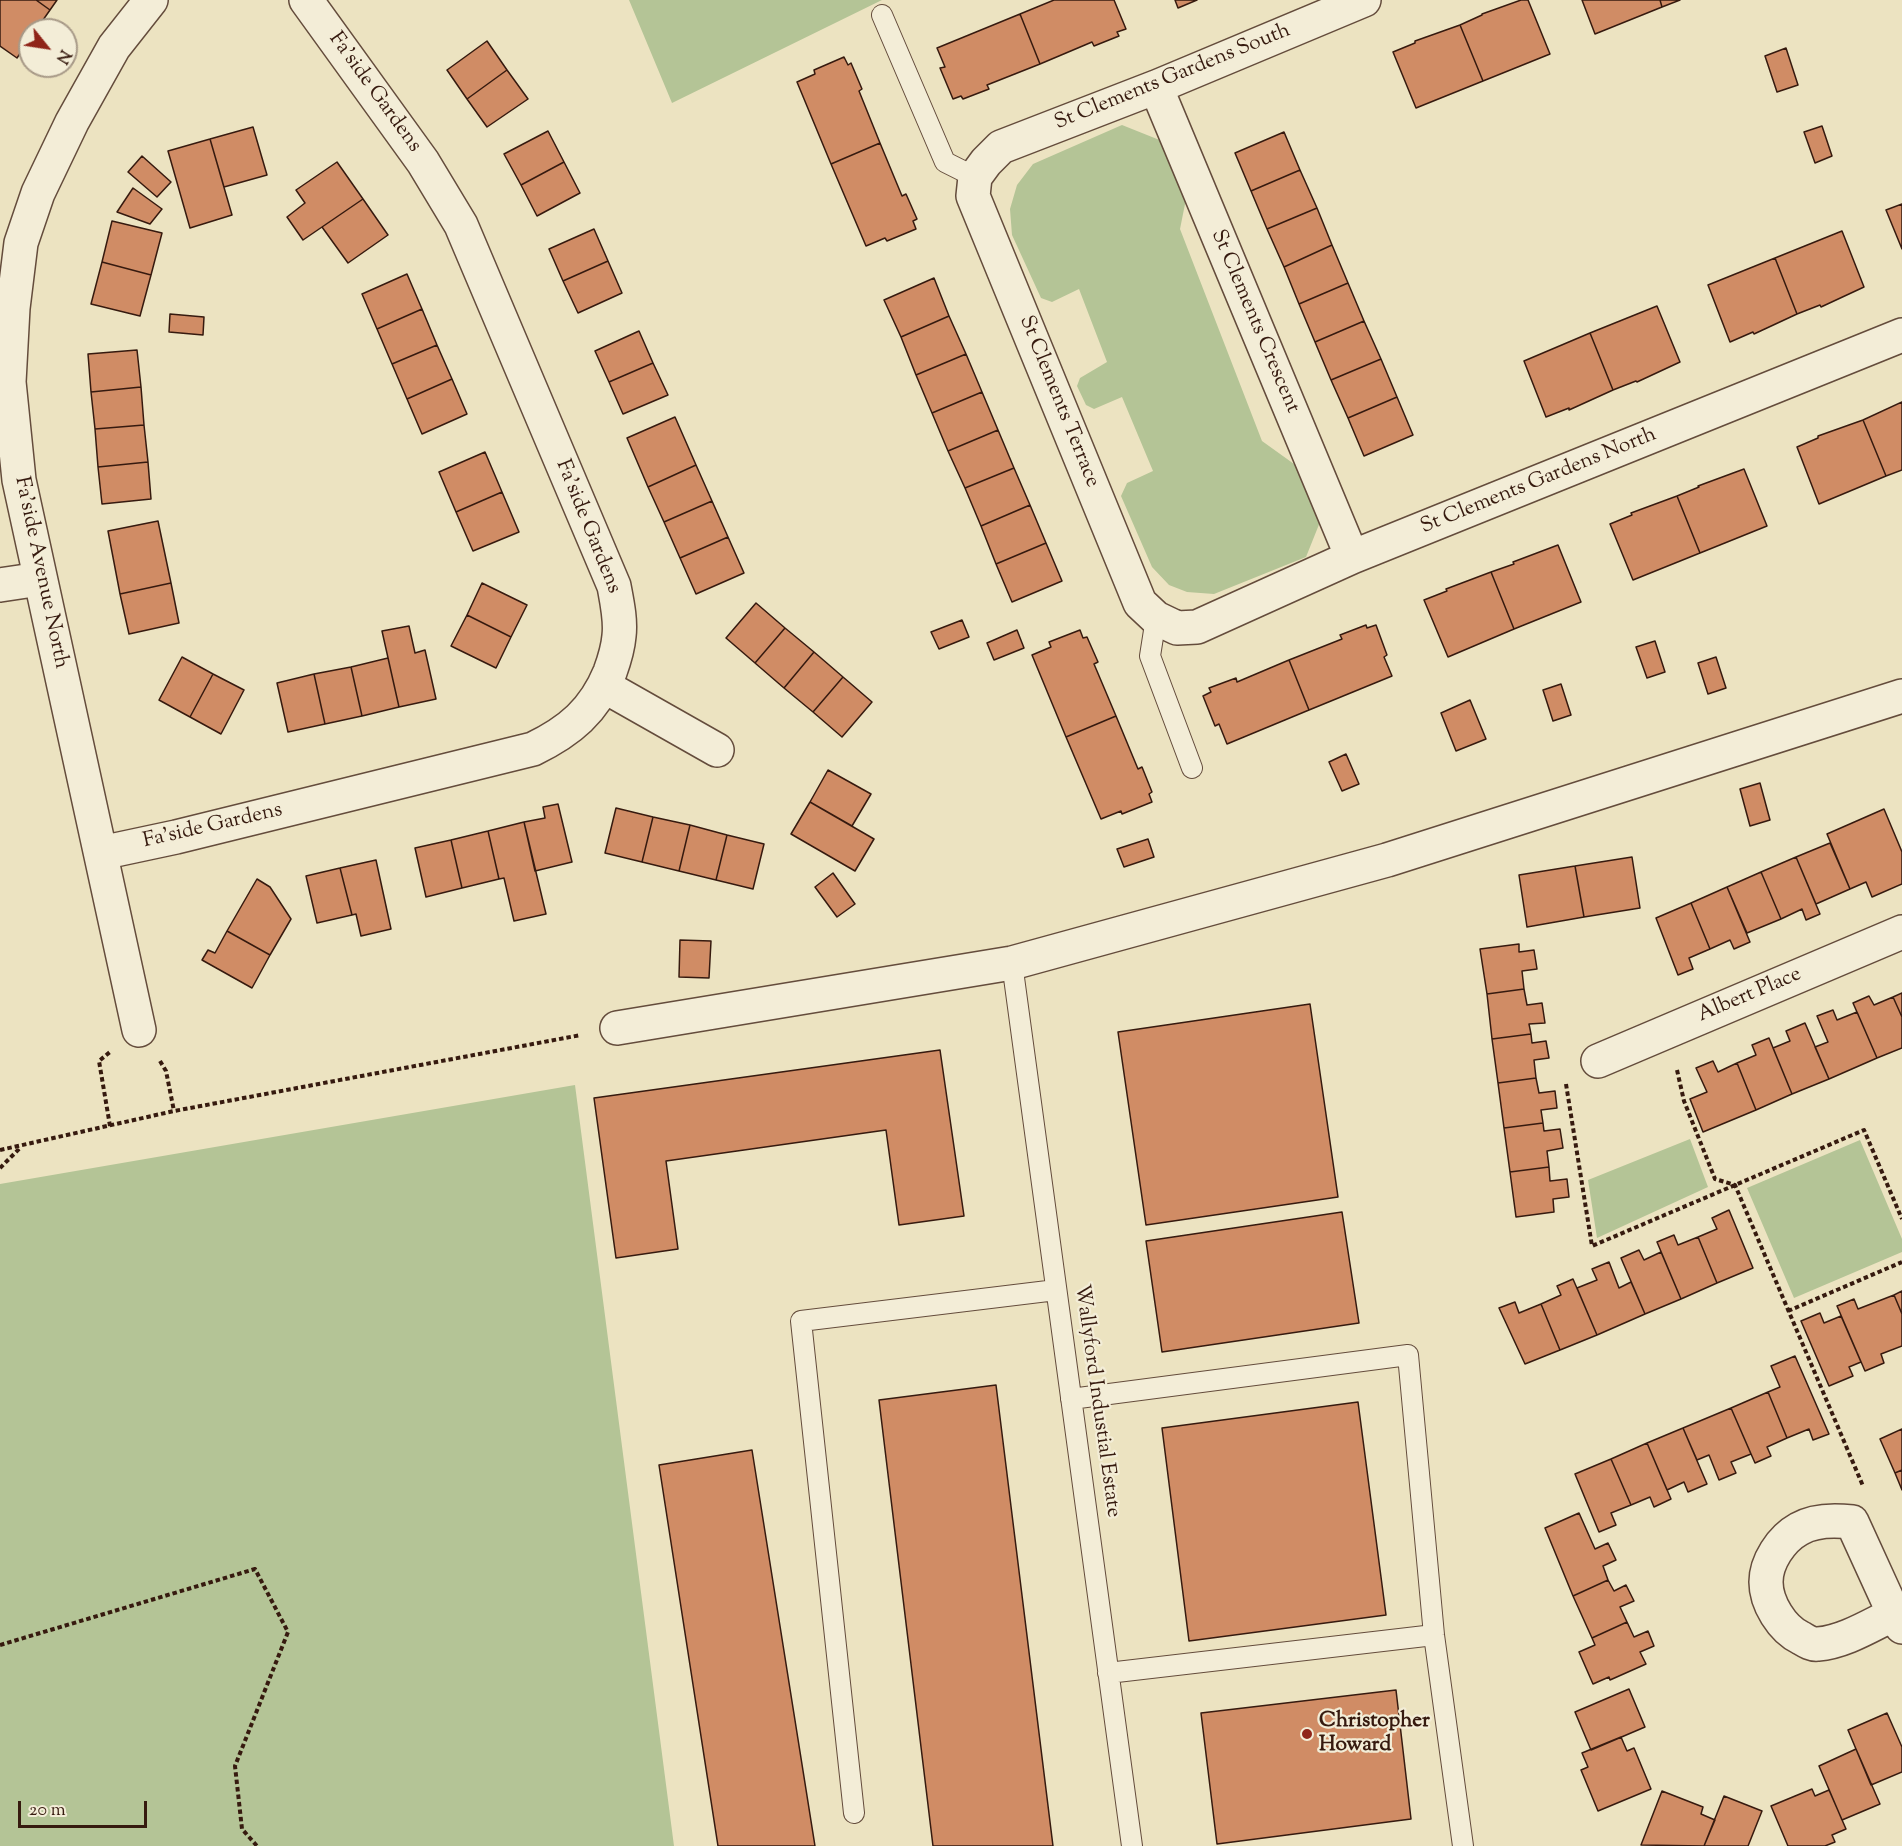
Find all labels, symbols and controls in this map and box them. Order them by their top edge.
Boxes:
north arrow [18,18,78,78]
street label: St Clements Gardens South [1051,19,1295,137]
street label: Fa'side Gardens [322,28,426,158]
text: N [49,45,75,68]
street label: St Clements Crescent [1204,226,1304,418]
street label: St Clements Terrace [1012,313,1104,491]
street label: St Clements Gardens North [1417,423,1661,541]
street label: Fa'side Gardens [549,456,625,598]
street label: Fa'side Avenue North [7,475,73,671]
street label: Fa'side Gardens [141,799,285,855]
street label: Albert Place [1694,963,1806,1029]
street label: Wallyford Industial Estate [1067,1283,1125,1519]
place label: Christopher Howard [1319,1709,1430,1759]
marker: Christopher Howard [1300,1727,1314,1741]
scale bar [21,1789,150,1827]
text: 20 m [29,1798,66,1824]

